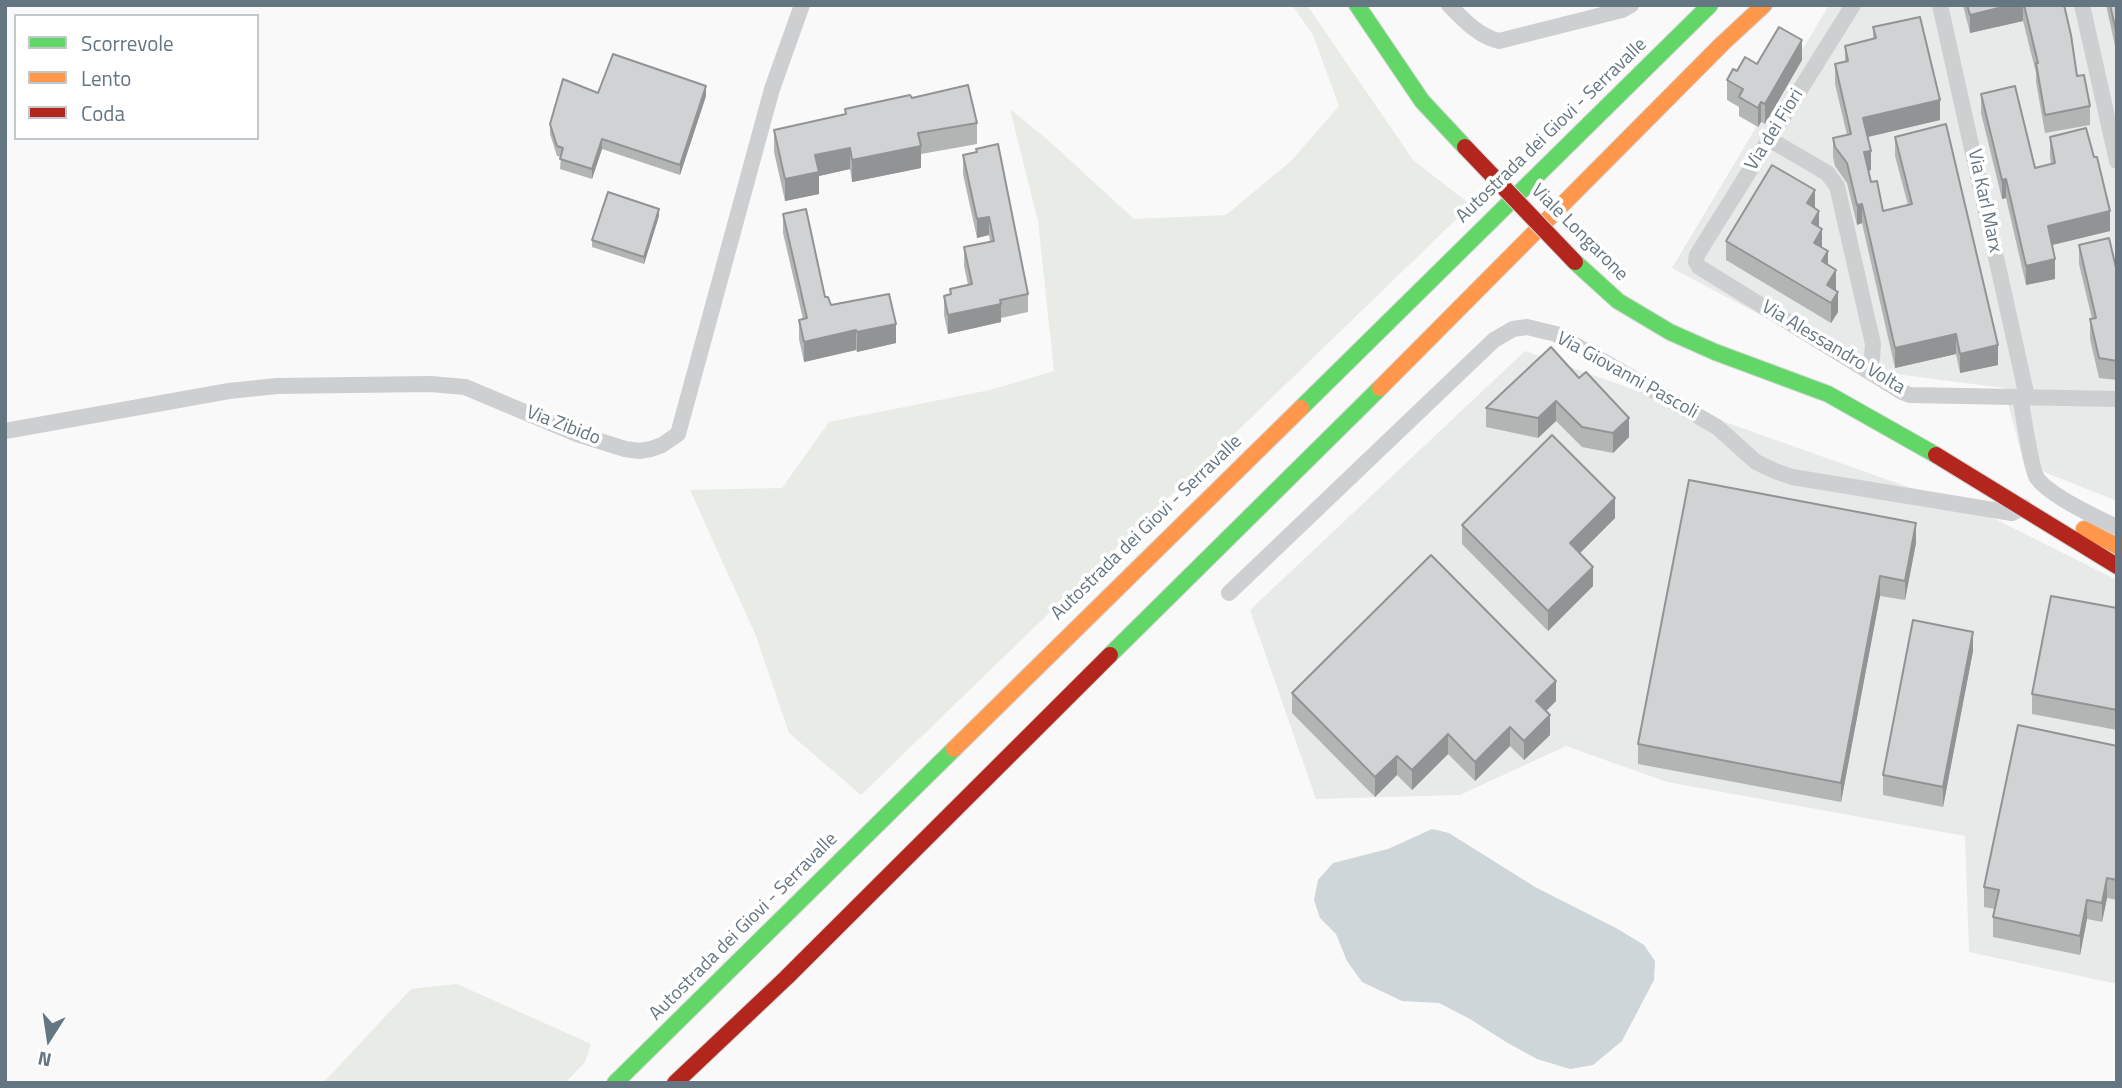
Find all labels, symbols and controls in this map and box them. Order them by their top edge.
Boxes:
legend [14,14,259,140]
text: Scorrevole [81,27,174,59]
street label: Autostrada dei Giovi - Serravalle [1452,34,1652,228]
text: Lento [81,62,131,94]
street label: Via dei Fiori [1741,85,1809,175]
text: Coda [81,97,125,129]
street label: Via Karl Marx [1962,147,2006,255]
street label: Viale Longarone [1526,180,1632,286]
street label: Via Alessandro Volta [1757,296,1909,400]
street label: Via Giovanni Pascoli [1552,328,1702,424]
street label: Via Zibido [523,401,603,451]
street label: Autostrada dei Giovi - Serravalle [1047,431,1247,625]
street label: Autostrada dei Giovi - Serravalle [645,828,843,1026]
north arrow [14,1004,84,1074]
text: N [35,1044,54,1076]

